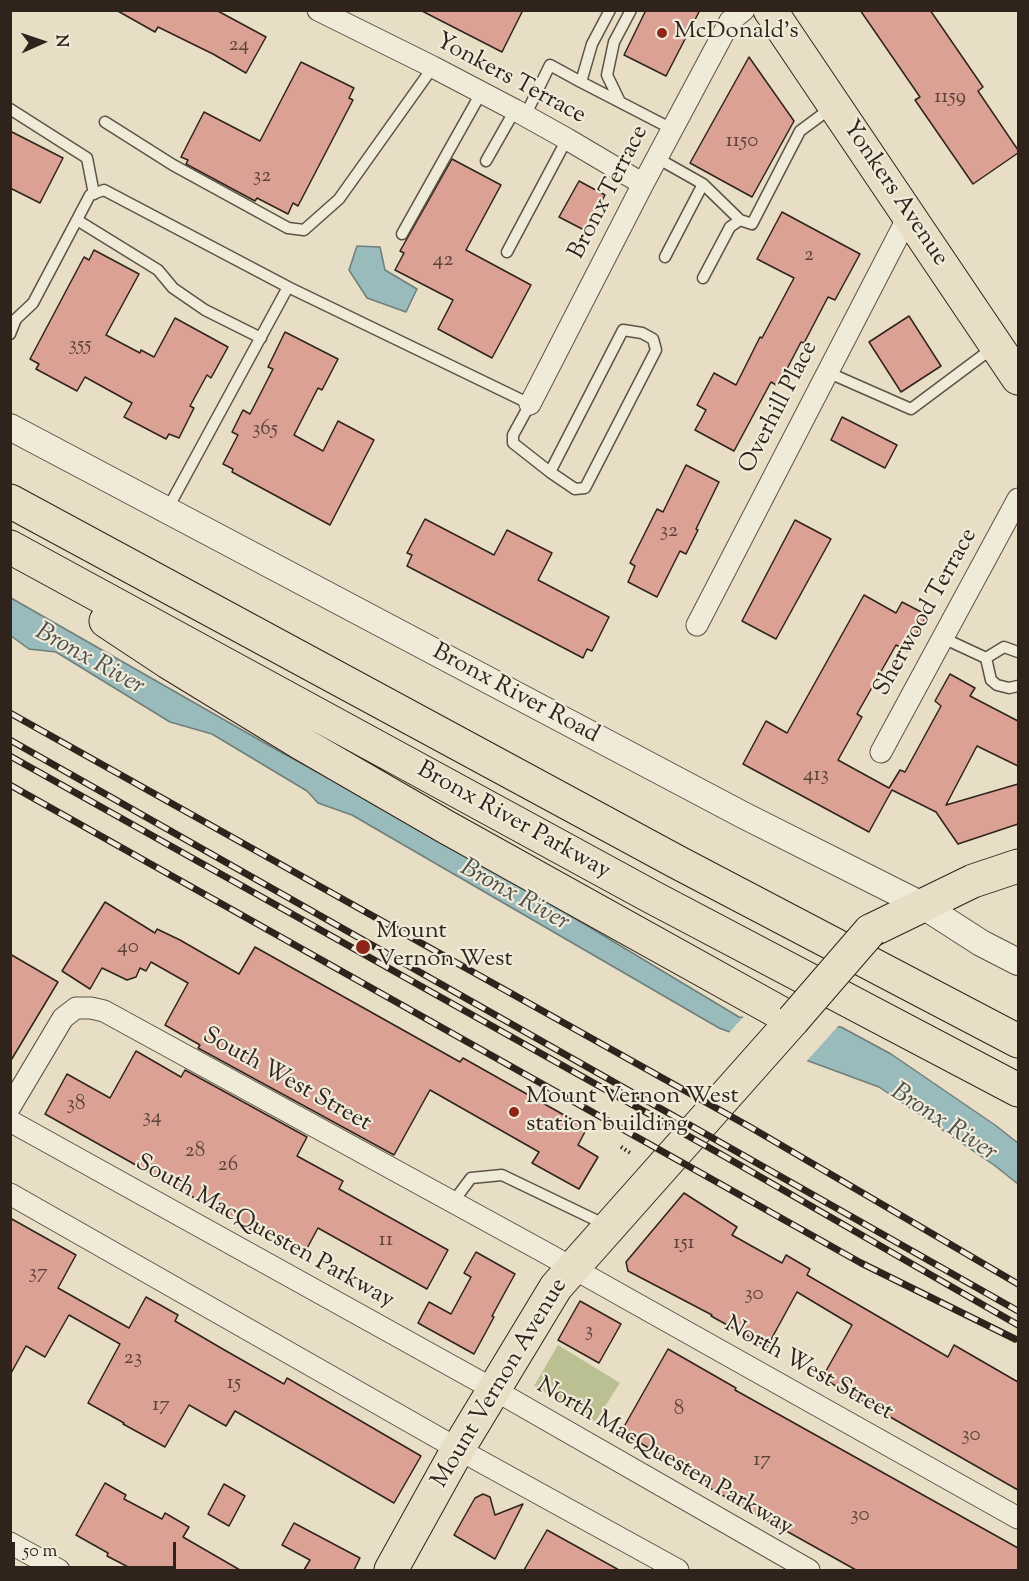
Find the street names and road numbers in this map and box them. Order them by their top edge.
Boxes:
street label: Yonkers Terrace [430,28,590,132]
street label: Yonkers Avenue [835,116,953,272]
street label: Bronx Terrace [564,121,656,265]
street label: Overhill Place [734,337,826,479]
street label: Sherwood Terrace [869,524,985,702]
street label: Bronx River Road [427,639,603,751]
street label: Bronx River Parkway [411,757,615,887]
street label: South West Street [196,1023,376,1139]
street label: South MacQuesten Parkway [129,1150,399,1316]
street label: Mount Vernon Avenue [427,1274,575,1494]
street label: North West Street [719,1312,897,1428]
street label: North MacQuesten Parkway [531,1373,797,1543]

